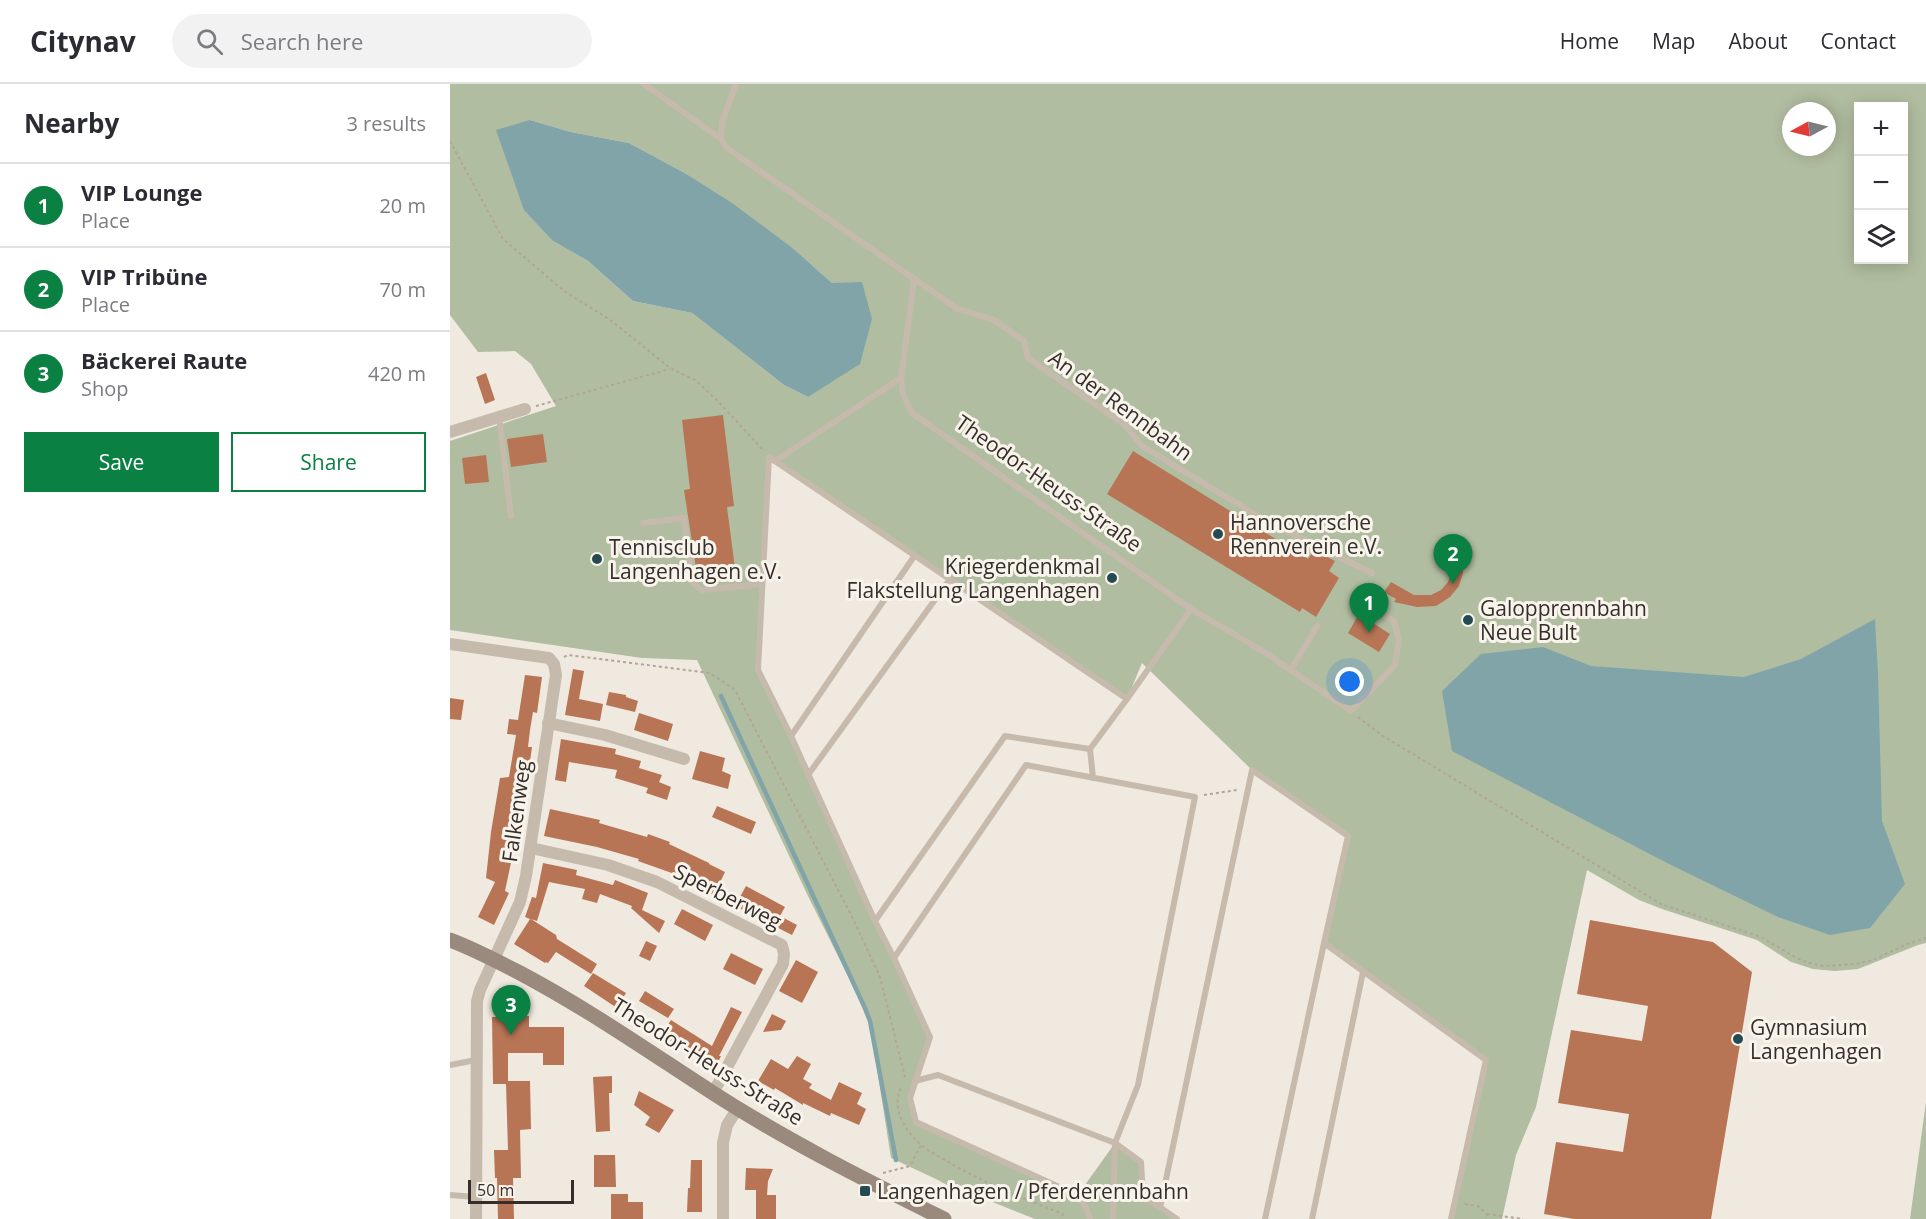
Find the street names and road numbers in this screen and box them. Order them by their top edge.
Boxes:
street label: An der Rennbahn [1044,343,1198,467]
street label: Theodor-Heuss-Straße [951,408,1147,558]
street label: Falkenweg [495,758,537,864]
street label: Sperberweg [669,857,787,935]
street label: Theodor-Heuss-Straße [607,991,809,1131]

